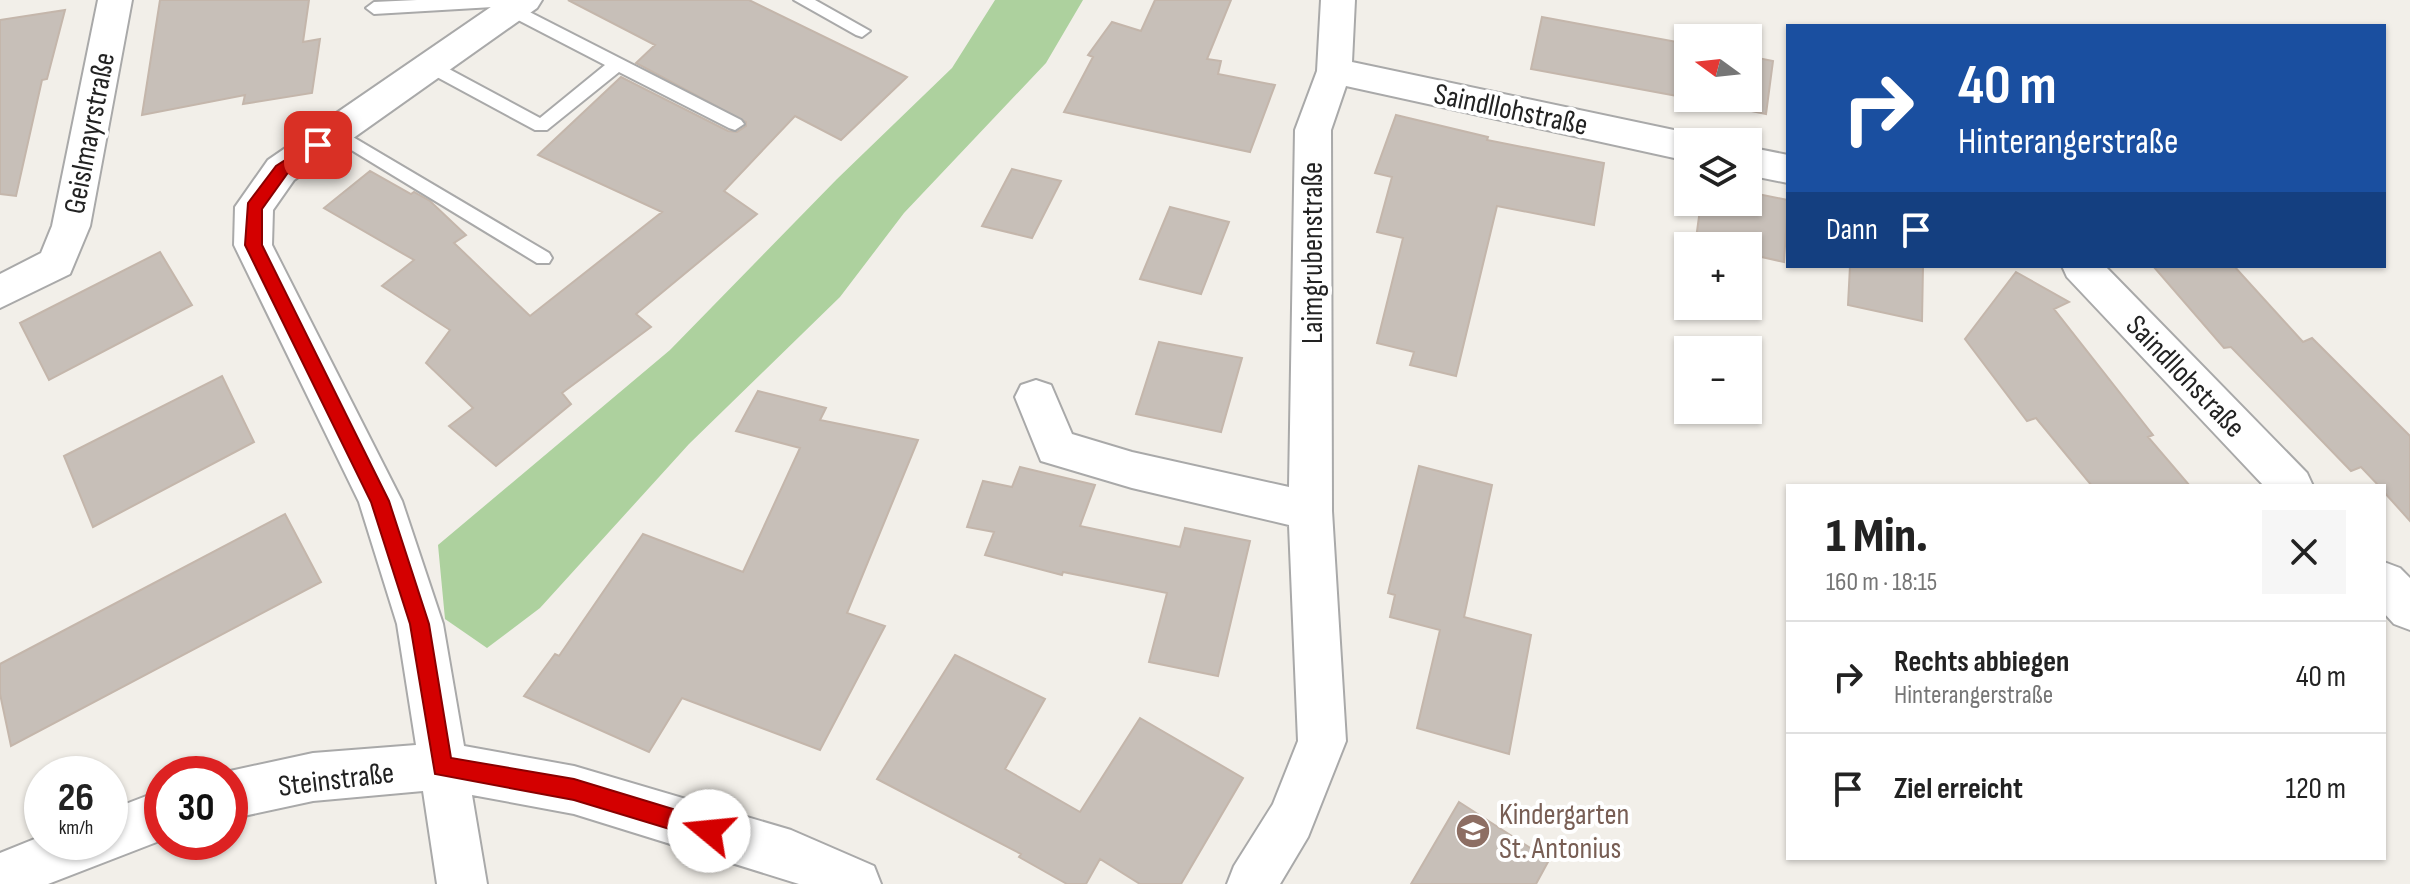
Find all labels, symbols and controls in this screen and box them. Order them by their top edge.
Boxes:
north arrow [1674,24,1762,112]
map controls [1674,24,1762,424]
street label: Geislmayrstraße [57,49,123,217]
text: 40 m [1958,53,2057,120]
icon: right [1826,56,1930,160]
street label: Saindllohstraße [1431,76,1591,144]
pin [284,111,352,179]
text: Hinterangerstraße [1958,121,2178,164]
icon: arrive [296,123,340,167]
button: layers [1674,128,1762,216]
street label: Laimgrubenstraße [1295,162,1331,344]
icon: arrive [1894,208,1938,252]
text: Dann [1826,212,1878,248]
button: + [1674,232,1762,320]
street label: Saindllohstraße [2118,308,2252,445]
button: − [1674,336,1762,424]
text: 1 Min. [1826,508,1928,565]
button: close [2262,510,2346,594]
text: 160 m · 18:15 [1826,567,1937,598]
text: Rechts abbiegen [1894,644,2069,680]
icon: right [1826,655,1870,699]
text: 40 m [2296,659,2346,695]
text: Hinterangerstraße [1894,680,2053,711]
street label: Steinstraße [276,755,396,805]
speed limit sign: 30 [144,756,248,860]
icon: arrive [1826,767,1870,811]
text: Ziel erreicht [1894,771,2023,807]
text: 120 m [2285,771,2346,807]
text: 26 [58,774,94,822]
position arrow [667,789,751,873]
place label: Kindergarten St. Antonius [1499,797,1629,867]
school or university icon: Kindergarten St. Antonius [1454,812,1492,850]
text: km/h [59,816,93,840]

